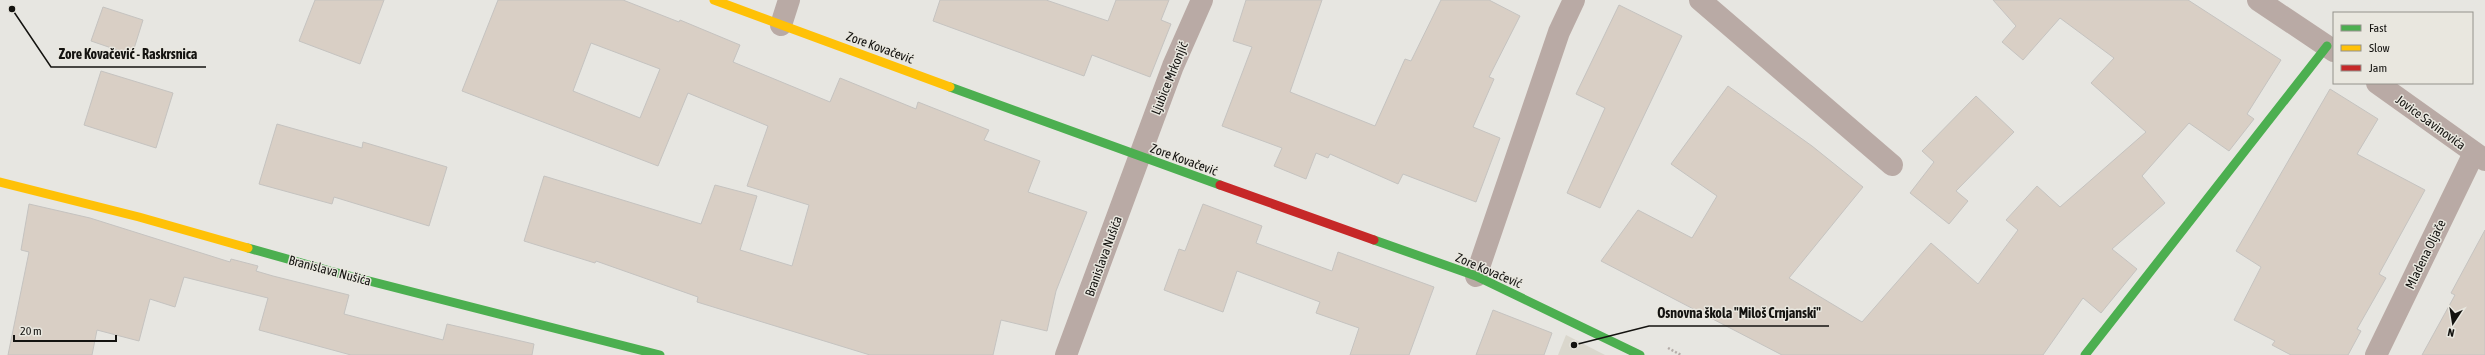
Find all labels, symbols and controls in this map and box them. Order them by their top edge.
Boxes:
legend [2333,12,2473,84]
text: Fast [2369,21,2387,35]
street label: Zore Kovačević [844,28,916,67]
street label: Ljubice Mrkonjić [1148,39,1191,117]
callout: Zore Kovačević - Raskrsnica [51,41,206,67]
text: Slow [2369,41,2390,55]
text: Zore Kovačević - Raskrsnica [59,46,198,62]
text: Jam [2369,61,2387,75]
street label: Jovice Savinovića [2393,92,2468,153]
street label: Zore Kovačević [1148,140,1220,179]
street label: Branislava Nušića [1082,214,1125,298]
street label: Mladena Oljače [2402,217,2449,291]
street label: Zore Kovačević [1453,250,1524,291]
street label: Branislava Nušića [287,252,373,289]
callout: Osnovna škola "Miloš Crnjanski" [1649,300,1829,326]
north arrow [2433,303,2473,343]
text: Osnovna škola "Miloš Crnjanski" [1657,305,1821,321]
scale bar [14,317,116,343]
text: 20 m [20,324,42,338]
text: N [2446,326,2455,339]

